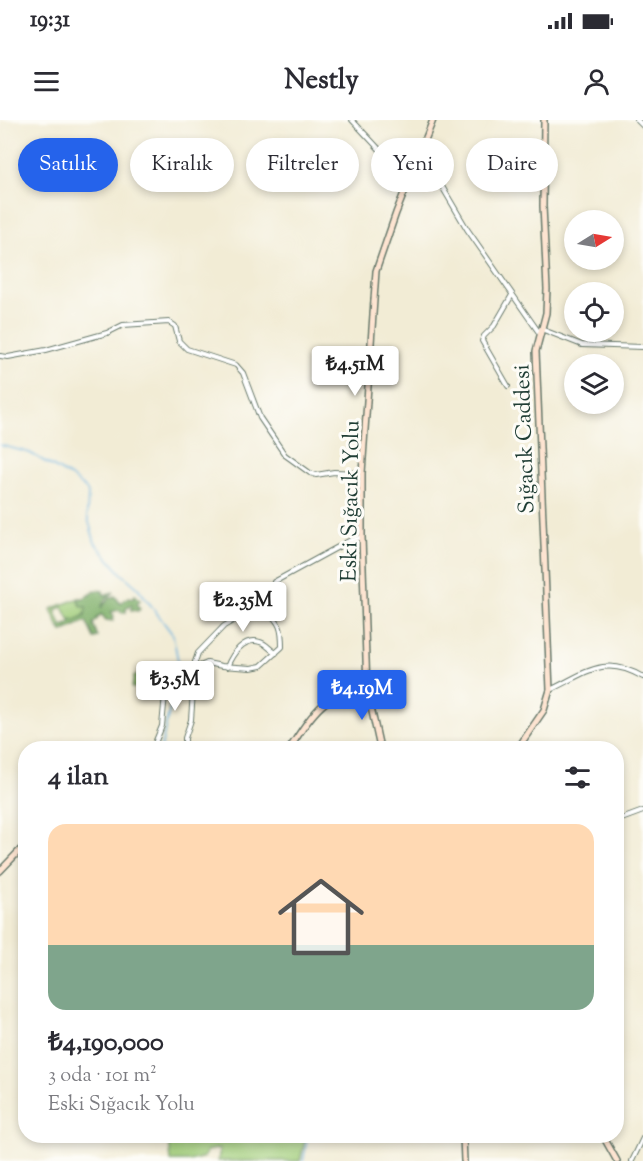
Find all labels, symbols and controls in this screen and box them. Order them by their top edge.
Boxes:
text: 19:31 [30,5,70,37]
text: Nestly [284,62,359,101]
icon: menu [30,65,63,98]
icon: person [580,65,613,98]
chip: Satılık [18,138,118,192]
chip: Kiralık [130,138,234,192]
chip: Filtreler [246,138,359,192]
chip: Yeni [371,138,454,192]
chip: Daire [466,138,558,192]
north arrow [564,210,624,270]
map controls [564,210,624,414]
button: locate [564,282,624,342]
pin: ₺4.51M [306,346,404,397]
text: ₺4.51M [326,351,384,380]
button: layers [564,354,624,414]
street label: Sığacık Caddesi [507,364,545,514]
street label: Eski Sığacık Yolu [335,420,369,582]
pin: ₺2.35M [194,582,292,633]
text: ₺2.35M [213,587,273,616]
pin: ₺3.5M [133,661,217,712]
text: ₺3.5M [150,666,200,695]
pin: ₺4.19M [313,670,411,721]
text: ₺4.19M [331,675,393,704]
text: 4 ilan [48,759,109,796]
icon: filters [561,761,594,794]
icon: home [267,863,375,971]
text: ₺4,190,000 [48,1025,164,1062]
text: 3 oda · 101 m² [48,1062,157,1091]
text: Eski Sığacık Yolu [48,1091,195,1120]

